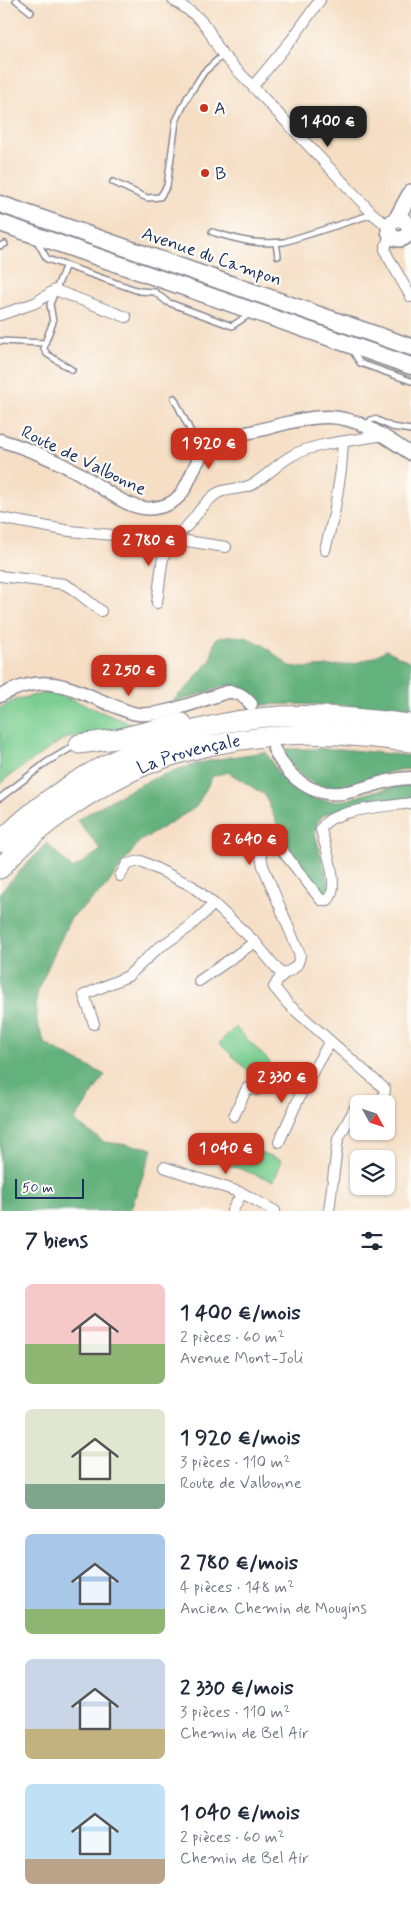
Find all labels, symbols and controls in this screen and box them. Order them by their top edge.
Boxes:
place label: A [214,97,226,121]
marker: A [198,102,210,114]
pin: 1 400 € [282,106,374,148]
text: 1 400 € [301,111,355,132]
place label: B [215,162,226,186]
marker: B [199,167,211,179]
street label: Avenue du Campon [138,222,285,292]
street label: Route de Valbonne [17,420,150,502]
pin: 1 920 € [163,428,255,470]
text: 1 920 € [182,433,236,454]
pin: 2 780 € [103,524,195,567]
text: 2 780 € [123,530,175,551]
pin: 2 250 € [83,654,175,697]
text: 2 250 € [102,660,156,681]
street label: La Provençale [133,729,242,781]
pin: 2 640 € [204,824,296,866]
text: 2 640 € [223,829,277,850]
pin: 2 330 € [236,1062,328,1104]
text: 2 330 € [257,1067,307,1088]
north arrow [350,1095,395,1140]
map controls [350,1095,395,1195]
pin: 1 040 € [180,1132,272,1175]
text: 1 040 € [199,1138,253,1159]
button: layers [350,1150,395,1195]
scale bar [15,1176,84,1199]
text: 50 m [22,1179,53,1197]
text: 7 biens [25,1227,88,1255]
icon: filters [358,1227,386,1255]
text: 1 400 €/mois [180,1299,301,1327]
icon: home [65,1304,125,1364]
text: 2 pièces · 60 m² [180,1327,285,1348]
text: Avenue Mont-Joli [180,1348,303,1369]
text: 1 920 €/mois [180,1424,300,1452]
icon: home [65,1429,125,1489]
text: 3 pièces · 110 m² [180,1452,290,1473]
text: Route de Valbonne [180,1473,302,1494]
text: 2 780 €/mois [180,1549,298,1577]
icon: home [65,1554,125,1614]
text: 4 pièces · 148 m² [180,1577,294,1598]
text: Ancien Chemin de Mougins [180,1598,367,1619]
text: 2 330 €/mois [180,1674,294,1702]
icon: home [65,1679,125,1739]
text: 3 pièces · 110 m² [180,1702,290,1723]
text: Chemin de Bel Air [180,1723,309,1744]
text: 1 040 €/mois [180,1799,300,1827]
icon: home [65,1804,125,1864]
text: 2 pièces · 60 m² [180,1827,285,1848]
text: Chemin de Bel Air [180,1848,309,1869]

